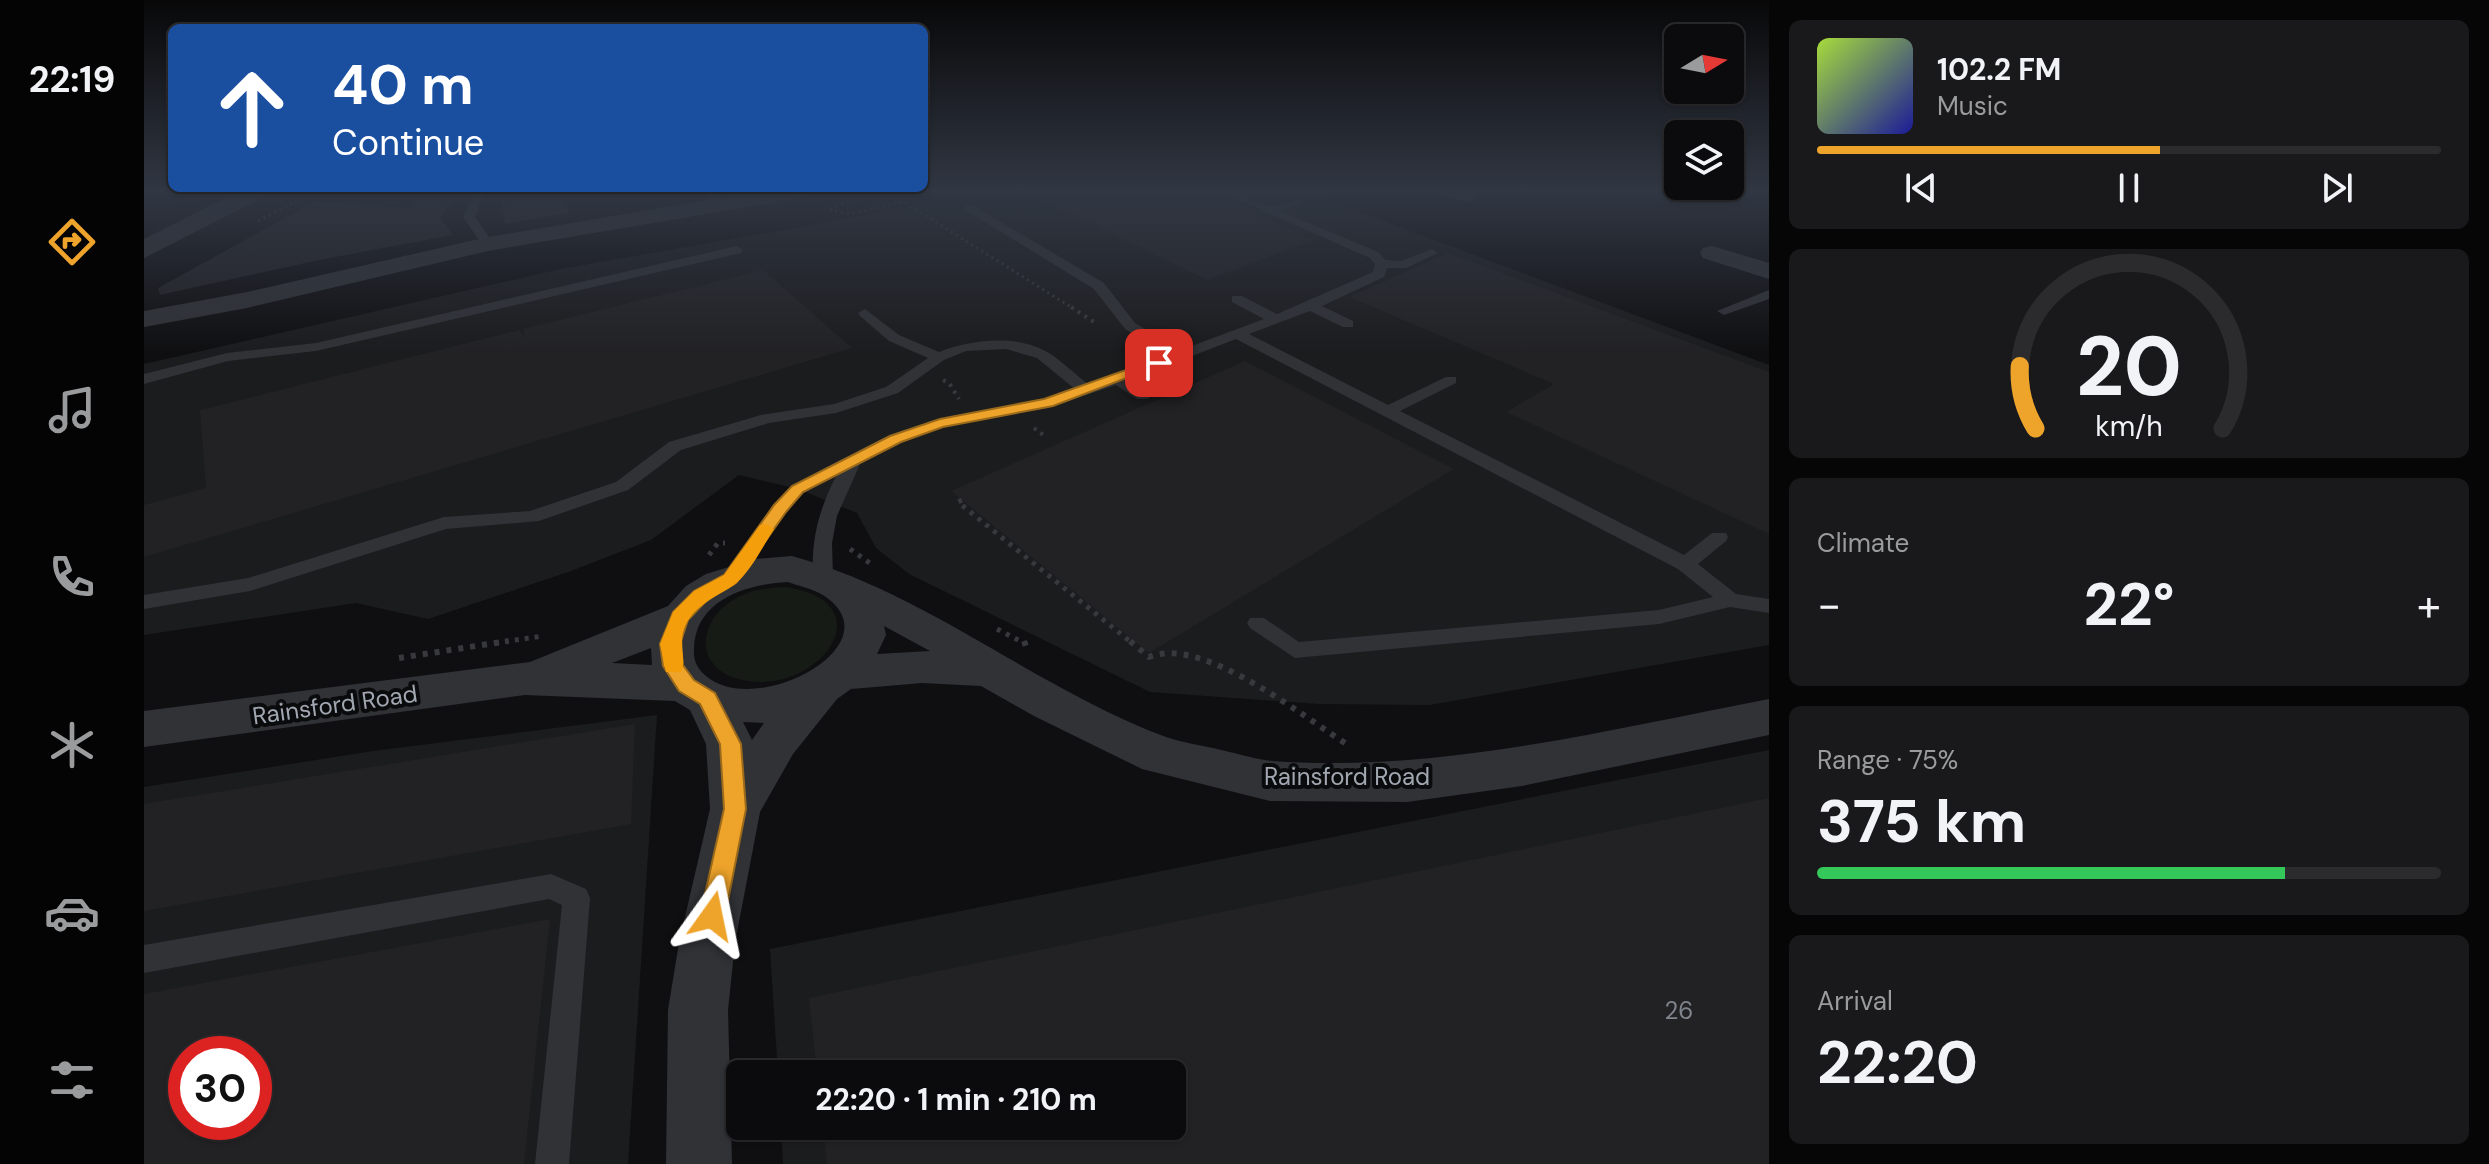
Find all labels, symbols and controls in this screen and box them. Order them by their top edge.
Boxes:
north arrow [1664,24,1744,104]
map controls [1664,24,1744,200]
text: 40 m [332,48,474,121]
text: 102.2 FM [1937,50,2061,89]
text: 22:19 [29,56,115,103]
icon: ahead [200,56,304,160]
text: Music [1937,89,2008,123]
text: Continue [332,119,484,166]
button: layers [1664,120,1744,200]
icon: previous [1899,166,1943,210]
icon: pause [2107,166,2151,210]
icon: next [2315,166,2359,210]
icon: directions [44,214,100,270]
text: 20 [2076,312,2182,421]
pin [1125,329,1193,397]
icon: arrive [1137,341,1181,385]
icon: music [44,382,100,438]
text: km/h [2095,408,2163,445]
text: Climate [1817,526,1909,560]
icon: phone [44,549,100,605]
text: 22° [2083,565,2175,644]
text: − [1817,576,1841,634]
text: + [2417,576,2441,634]
street label: Rainsford Road [250,678,419,731]
icon: climate [44,717,100,773]
text: Range · 75% [1817,743,1958,777]
street label: Rainsford Road [1264,761,1430,792]
text: 375 km [1817,782,2026,861]
position arrow [670,874,754,958]
icon: car [44,885,100,941]
text: Arrival [1817,984,1893,1018]
house number: 26 [1665,995,1693,1026]
text: 22:20 [1817,1023,1978,1102]
speed limit sign: 30 [168,1036,272,1140]
icon: filters [44,1052,100,1108]
text: 22:20 · 1 min · 210 m [815,1080,1097,1119]

